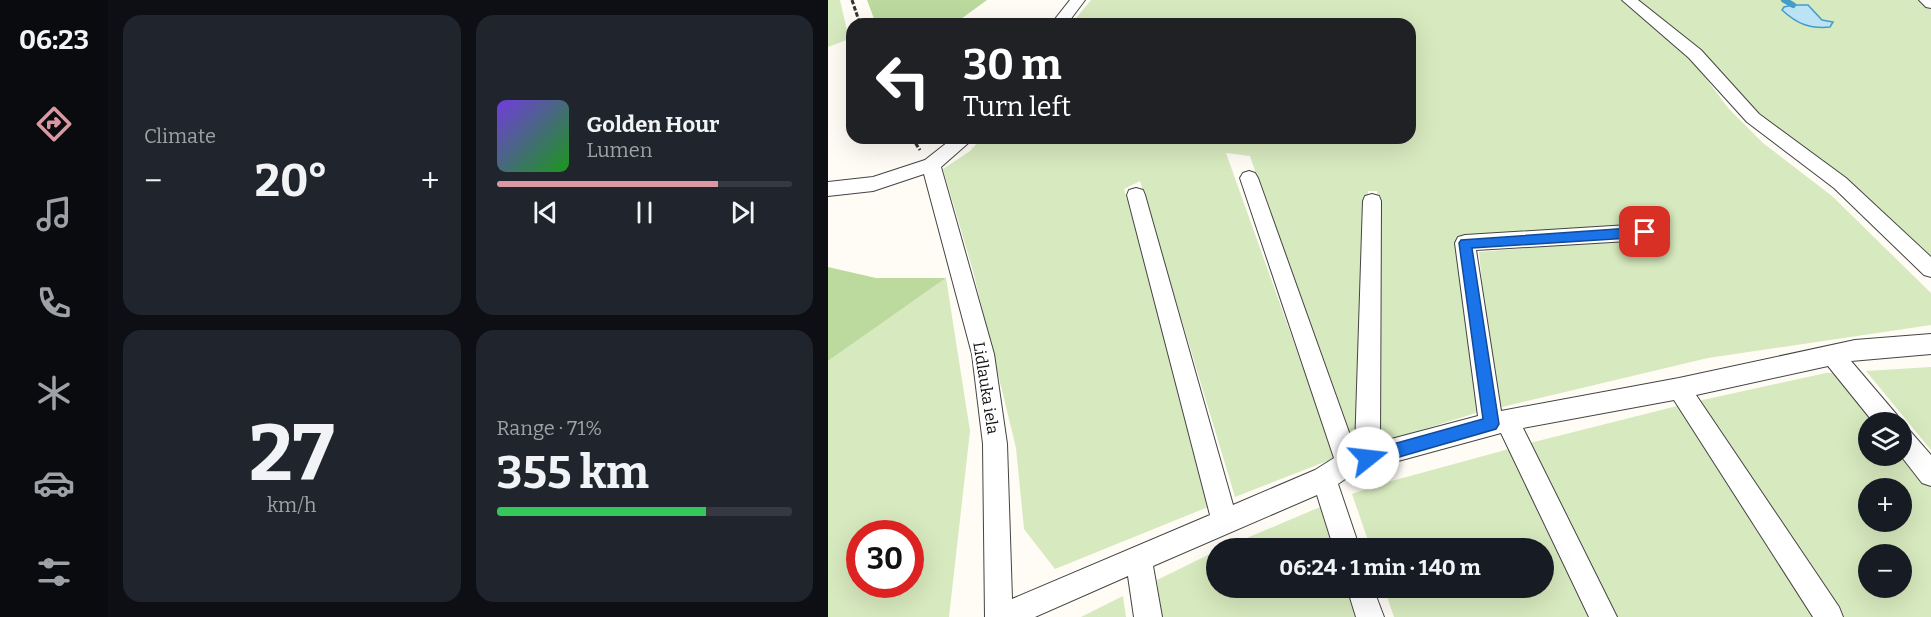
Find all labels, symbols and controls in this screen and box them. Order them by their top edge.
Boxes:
text: 06:23 [19,24,89,56]
text: 30 m [963,40,1062,90]
icon: left [864,42,942,120]
text: Turn left [963,91,1071,123]
icon: directions [33,103,75,145]
text: Golden Hour [587,111,719,138]
text: Climate [144,124,216,148]
text: Lumen [587,138,652,162]
text: 20° [255,154,328,208]
text: − [144,161,162,201]
text: + [421,161,440,201]
icon: music [33,193,75,235]
icon: previous [529,196,562,229]
icon: pause [628,196,661,229]
icon: next [726,196,759,229]
pin [1619,206,1670,257]
icon: arrive [1628,215,1661,248]
icon: phone [33,282,75,324]
street label: Lidlauka iela [969,341,1003,436]
icon: climate [33,372,75,414]
text: 27 [249,407,335,501]
map controls [1858,412,1912,598]
button: layers [1858,412,1912,466]
text: Range · 71% [497,416,602,440]
position arrow [1336,426,1400,490]
text: 355 km [497,446,649,500]
icon: car [33,462,75,504]
button: + [1858,478,1912,532]
text: km/h [267,493,317,517]
speed limit sign: 30 [846,520,924,598]
button: − [1858,544,1912,598]
icon: filters [33,551,75,593]
text: 06:24 · 1 min · 140 m [1279,554,1481,581]

